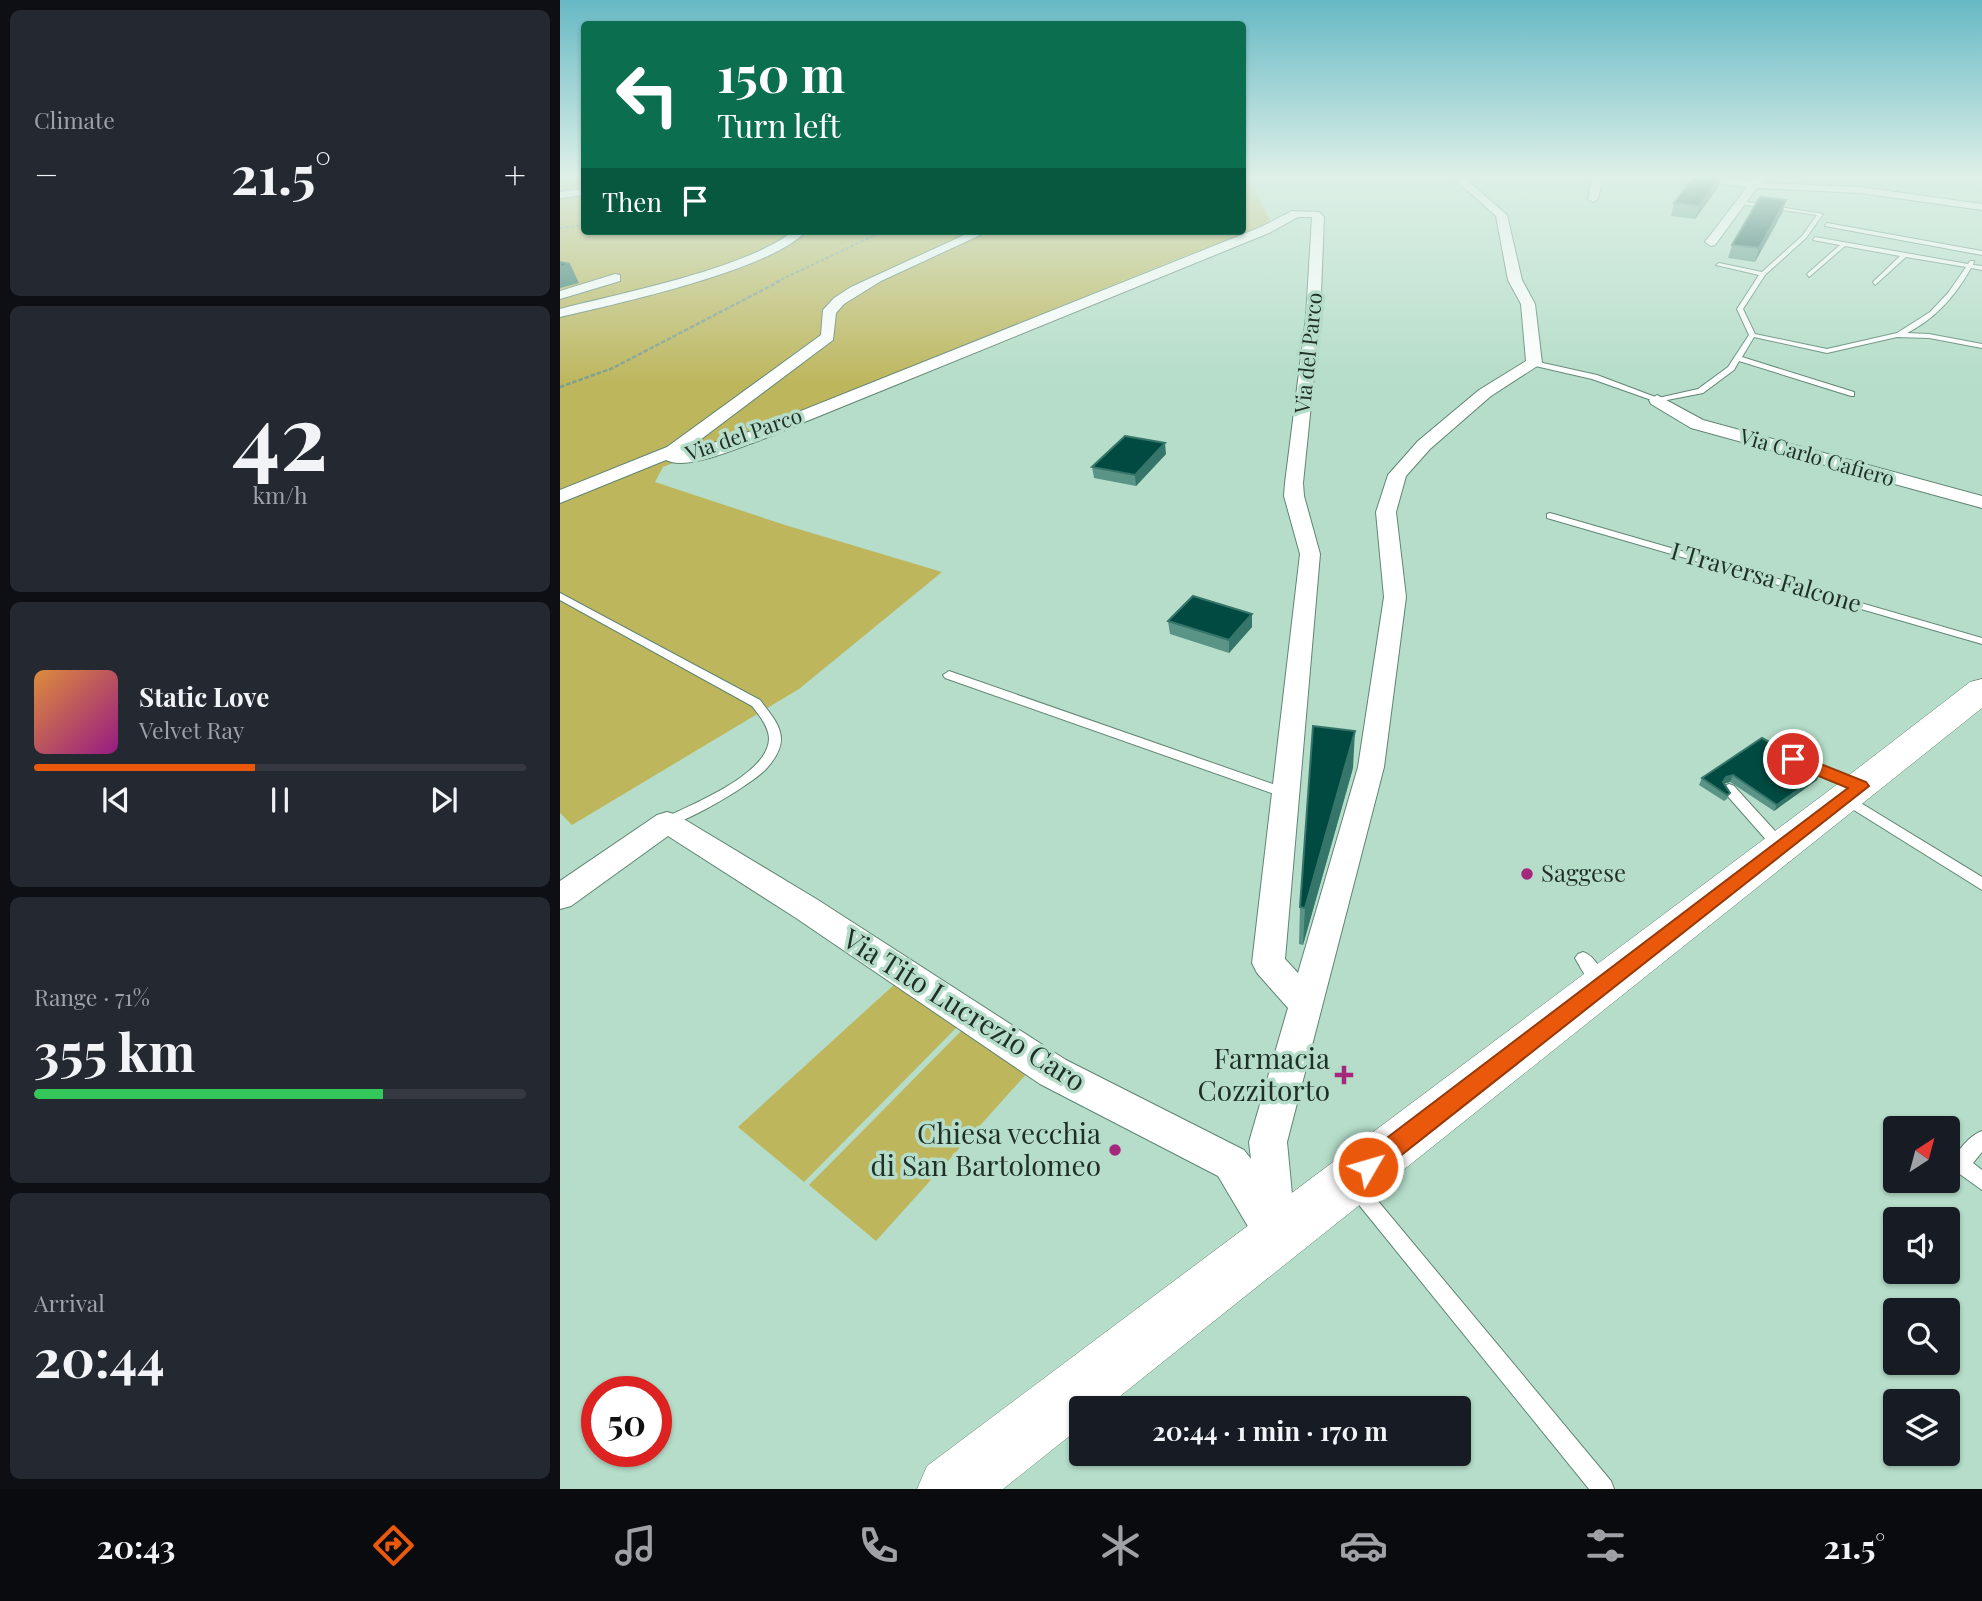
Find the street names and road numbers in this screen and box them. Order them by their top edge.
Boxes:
street label: Via del Parco [1287,291,1327,416]
street label: Via del Parco [680,400,805,466]
street label: Via Carlo Cafiero [1736,420,1898,492]
street label: I Traversa Falcone [1668,534,1866,619]
street label: Via Tito Lucrezio Caro [836,918,1093,1098]

